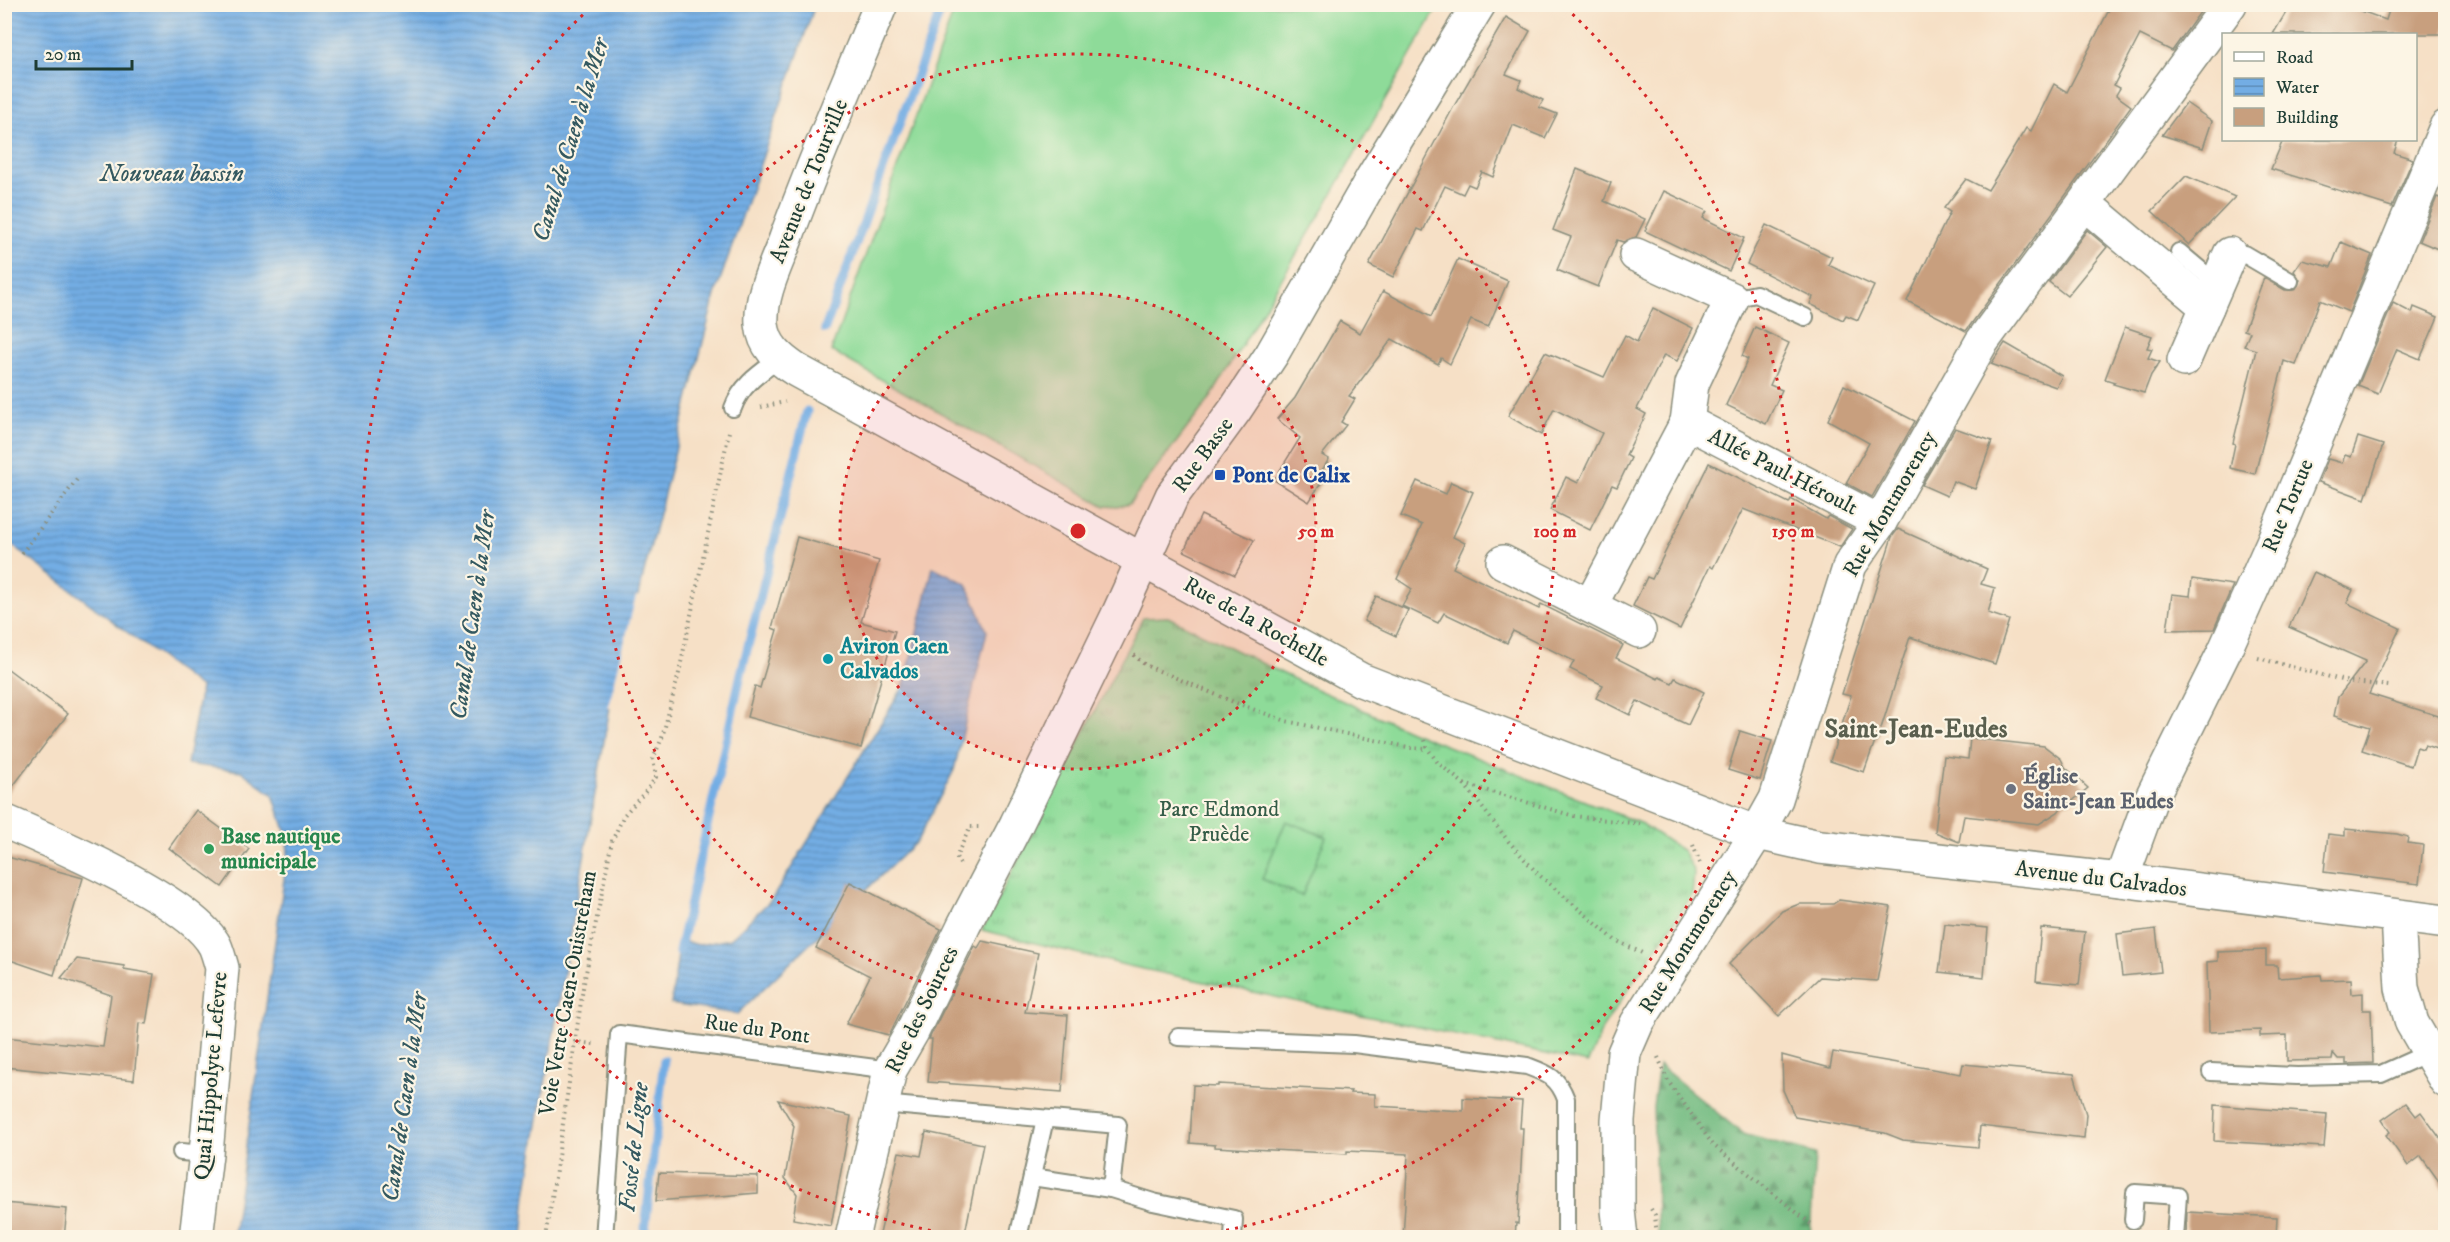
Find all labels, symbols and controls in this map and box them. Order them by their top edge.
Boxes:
water label: Canal de Caen à la Mer [526,32,617,245]
scale bar [36,33,132,71]
legend [2222,33,2417,141]
text: 20 m [45,44,81,66]
text: Road [2276,47,2313,69]
text: Water [2275,77,2319,99]
street label: Avenue de Tourville [764,95,854,267]
text: Building [2276,107,2338,129]
water label: Nouveau bassin [98,159,244,189]
street label: Rue Basse [1167,412,1239,498]
street label: Allée Paul Héroult [1704,423,1862,521]
street label: Rue Montmorency [1837,426,1943,582]
street label: Rue Tortue [2256,455,2320,557]
place label: Pont de Calix [1232,462,1350,489]
marker: Pont de Calix [1213,468,1227,482]
water label: Canal de Caen à la Mer [443,506,503,722]
centre of rings [1068,521,1088,541]
text: 50 m [1297,521,1334,543]
text: 100 m [1533,521,1577,543]
text: 150 m [1772,521,1815,543]
street label: Rue de la Rochelle [1179,571,1333,673]
place label: Aviron Caen Calvados [839,633,949,685]
marker: Aviron Caen Calvados [821,652,835,666]
district label: Saint-Jean-Eudes [1825,713,2008,746]
place label: Église Saint-Jean Eudes [2023,762,2174,815]
marker: Église Saint-Jean Eudes [2004,782,2018,796]
park label: Parc Edmond Pruède [1159,796,1279,848]
place label: Base nautique municipale [221,823,340,875]
marker: Base nautique municipale [202,842,216,856]
street label: Avenue du Calvados [2014,855,2188,903]
street label: Rue Montmorency [1633,865,1743,1019]
street label: Voie Verte Caen-Ouistreham [533,868,603,1119]
street label: Rue des Sources [880,942,964,1078]
street label: Quai Hippolyte Lefevre [188,971,234,1181]
water label: Canal de Caen à la Mer [375,988,435,1204]
street label: Rue du Pont [702,1008,812,1050]
water label: Fossé de Ligne [612,1080,656,1213]

